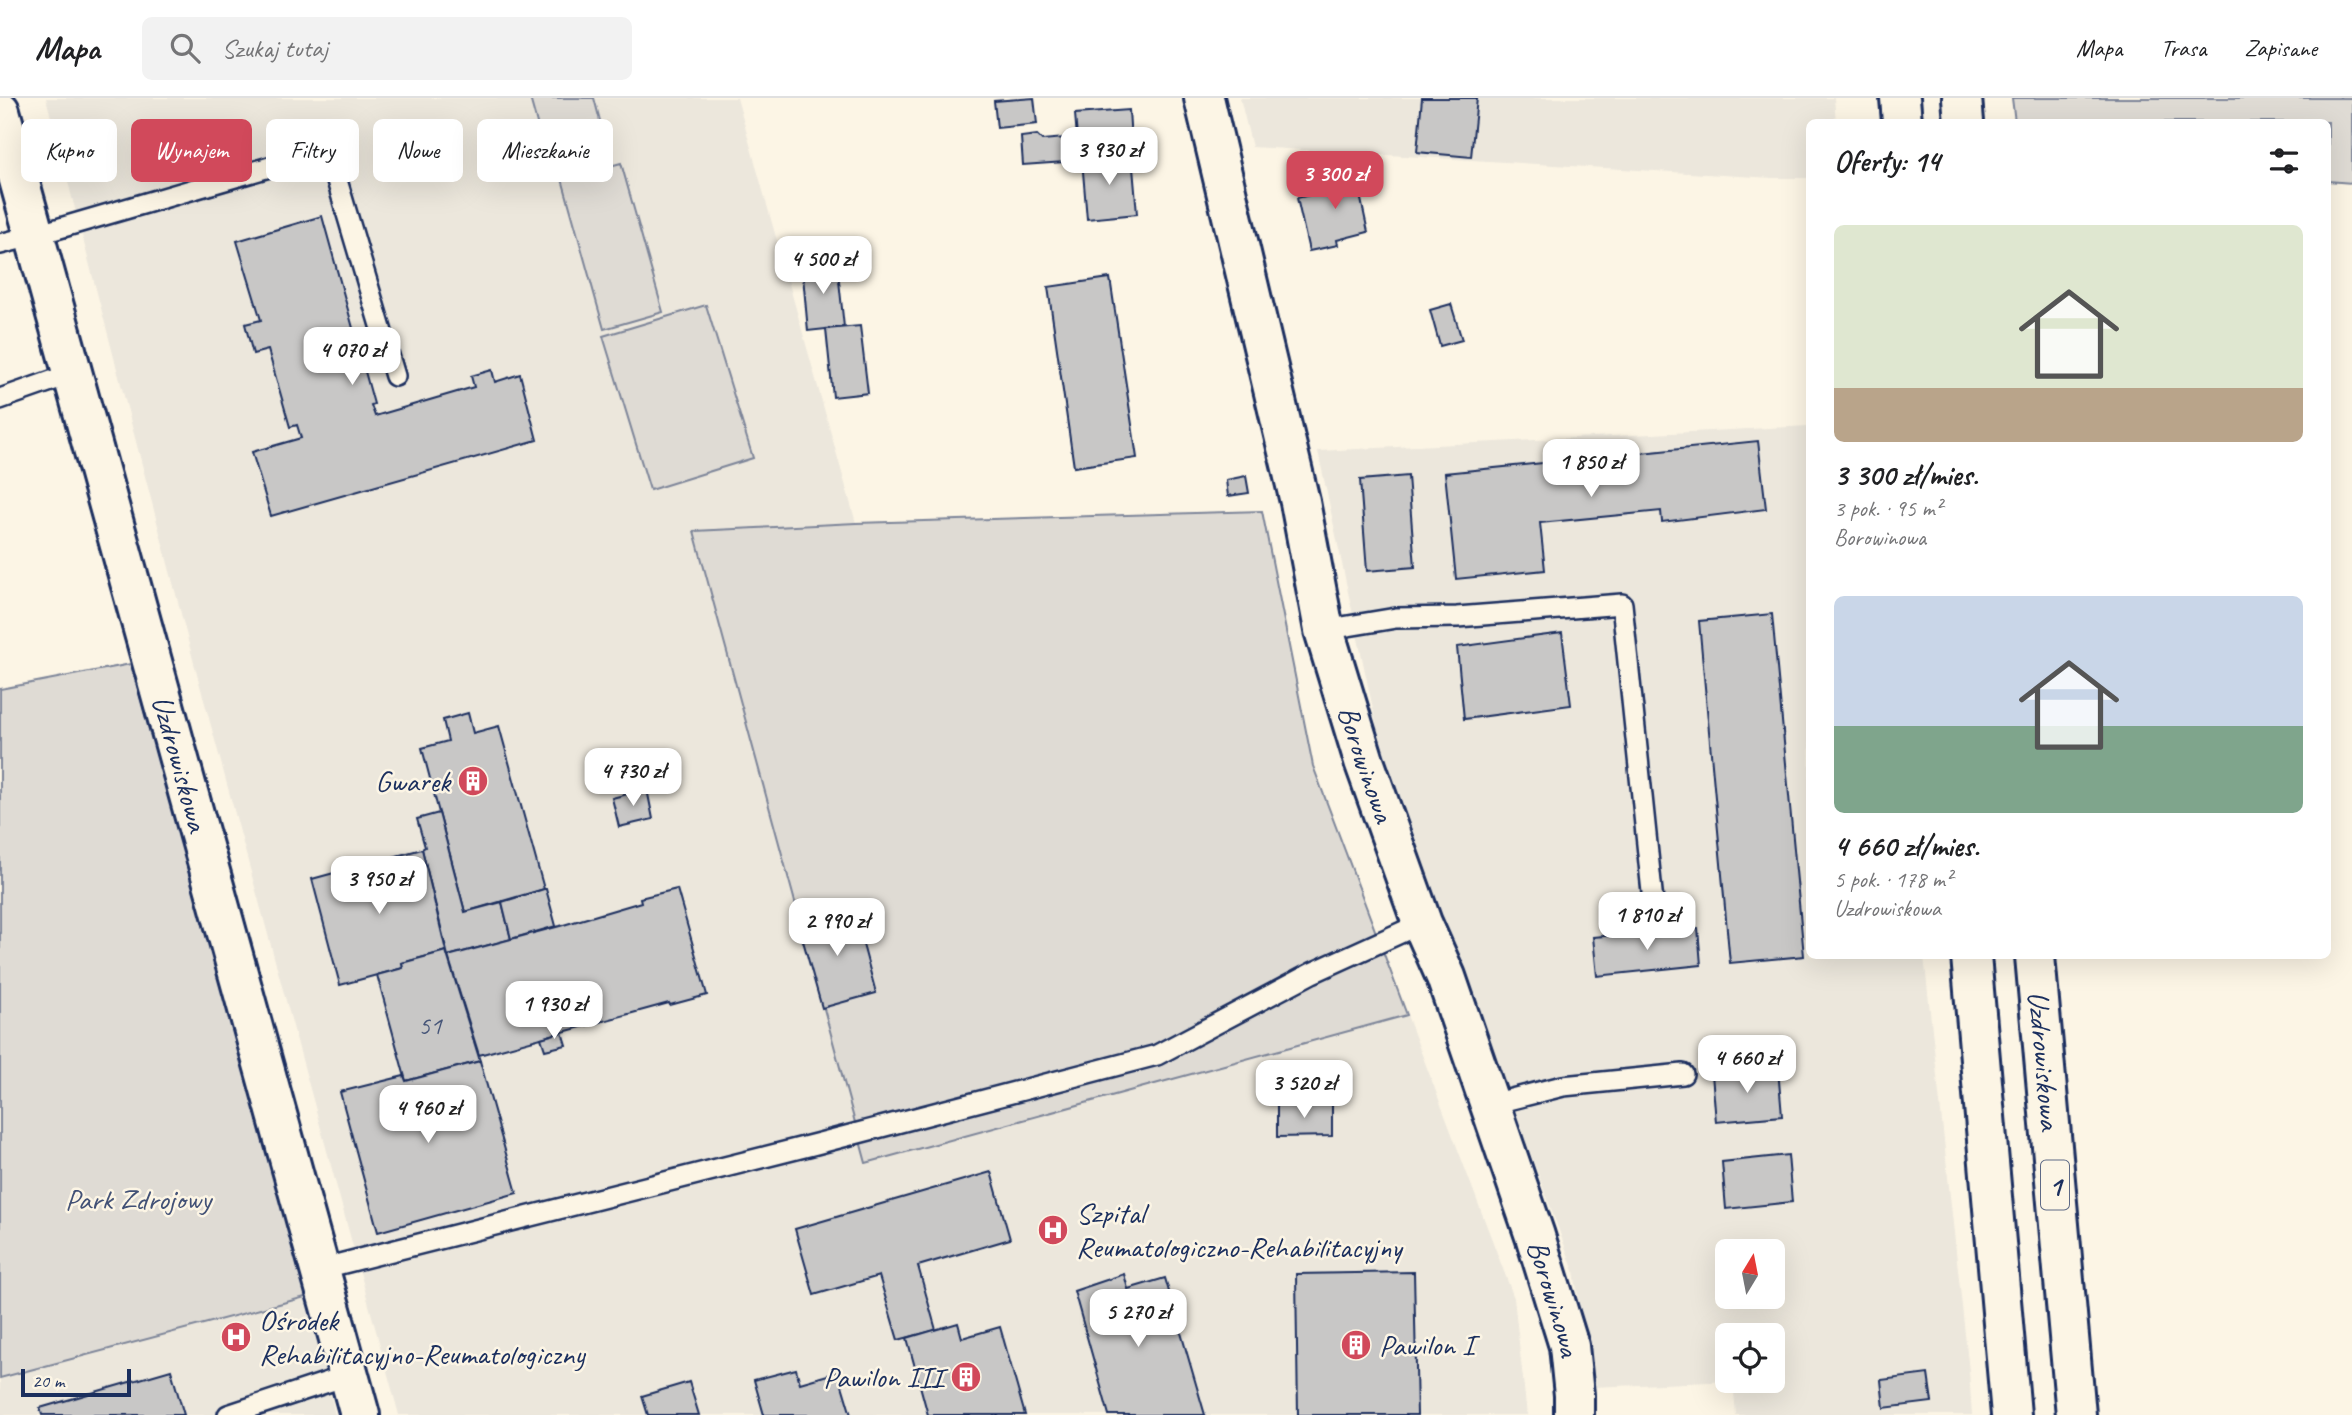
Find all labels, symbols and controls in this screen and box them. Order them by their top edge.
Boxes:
search box [142,17,632,80]
text: Mapa [35,27,100,69]
icon: search [166,29,204,67]
text: Szukaj tutaj [222,32,328,65]
text: Mapa [2076,33,2122,63]
text: Trasa [2160,33,2206,63]
text: Zapisane [2244,33,2317,63]
chip: Kupno [21,119,117,182]
chip: Wynajem [131,119,252,182]
chip: Filtry [266,119,359,182]
chip: Nowe [373,119,463,182]
chip: Mieszkanie [477,119,613,182]
pin: 3 930 zł [1037,127,1181,187]
text: 3 930 zł [1077,135,1141,164]
text: Oferty: 14 [1834,142,1940,180]
icon: filters [2265,142,2303,180]
pin: 3 300 zł [1263,152,1407,211]
text: 3 300 zł [1303,159,1367,188]
pin: 4 500 zł [751,236,895,296]
text: 4 500 zł [791,244,855,273]
icon: home [2006,271,2132,397]
pin: 4 070 zł [280,328,424,387]
text: 4 070 zł [320,335,384,364]
pin: 1 850 zł [1519,440,1663,499]
text: 1 850 zł [1559,447,1623,476]
text: 3 300 zł/mies. [1834,456,1978,494]
text: 3 pok. · 95 m² [1834,494,1942,523]
text: Borowinowa [1834,523,1926,552]
icon: home [2006,642,2132,768]
street label: Uzdrowiskowa [143,691,218,838]
street label: Borowinowa [1329,701,1404,829]
pin: 4 730 zł [561,748,705,808]
text: 4 730 zł [601,756,665,785]
place label: Gwarek [375,762,452,800]
building icon: Gwarek [456,764,490,798]
text: 4 660 zł/mies. [1834,827,1979,865]
pin: 3 950 zł [307,856,451,916]
text: 3 950 zł [347,864,411,893]
text: 5 pok. · 178 m² [1834,865,1952,894]
pin: 1 810 zł [1575,892,1719,952]
text: Uzdrowiskowa [1834,894,1941,923]
pin: 2 990 zł [765,898,909,958]
text: 1 810 zł [1615,900,1679,929]
text: 2 990 zł [805,906,869,935]
pin: 1 930 zł [482,982,626,1041]
text: 1 930 zł [522,989,586,1018]
street label: Uzdrowiskowa [2019,990,2070,1134]
house number: 51 [418,1009,443,1042]
pin: 4 660 zł [1675,1035,1819,1095]
text: 4 660 zł [1714,1043,1780,1072]
pin: 3 520 zł [1232,1060,1376,1120]
text: 3 520 zł [1272,1068,1336,1097]
pin: 4 960 zł [356,1086,500,1145]
text: 4 960 zł [395,1093,461,1122]
road number: 1 [2041,1160,2069,1210]
park label: Park Zdrojowy [65,1180,214,1218]
place label: Szpital Reumatologiczno-Rehabilitacyjny [1076,1194,1404,1266]
hospital icon: Szpital Reumatologiczno-Rehabilitacyjny [1036,1213,1070,1247]
street label: Borowinowa [1518,1236,1589,1360]
north arrow [1715,1239,1785,1309]
map controls [1715,1239,1785,1393]
pin: 5 270 zł [1066,1290,1210,1349]
text: 5 270 zł [1106,1297,1170,1326]
place label: Ośrodek Rehabilitacyjno-Reumatologiczny [259,1301,586,1373]
hospital icon: Ośrodek Rehabilitacyjno-Reumatologiczny [219,1320,253,1354]
button: locate [1715,1323,1785,1393]
place label: Pawilon I [1379,1326,1481,1364]
building icon: Pawilon I [1339,1328,1373,1362]
place label: Pawilon III [823,1358,949,1396]
building icon: Pawilon III [949,1360,983,1394]
scale bar [21,1366,131,1398]
text: 20 m [32,1369,64,1393]

